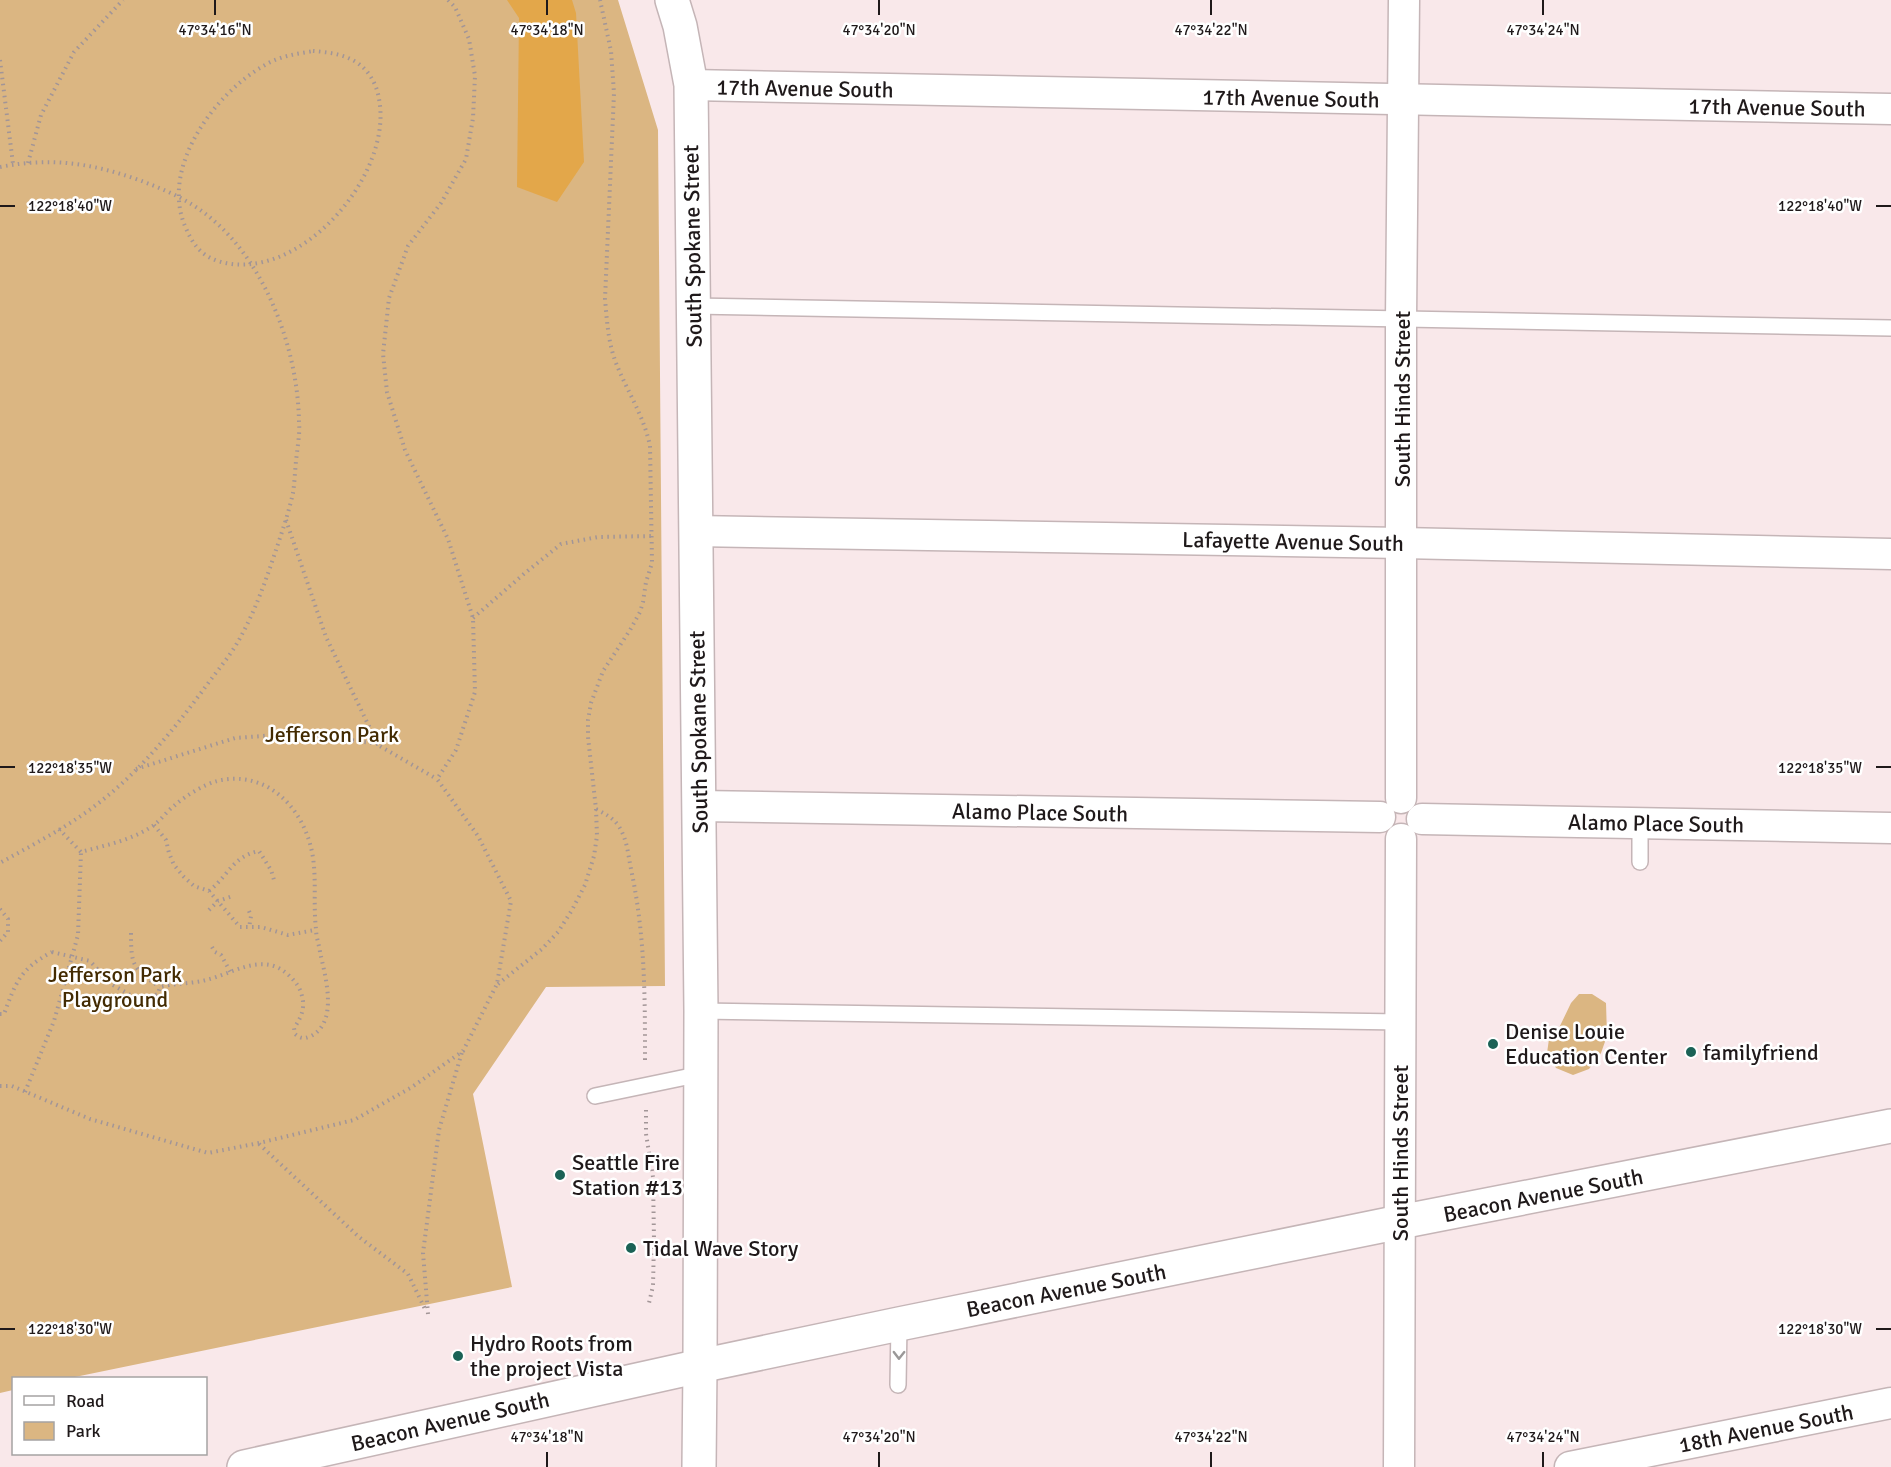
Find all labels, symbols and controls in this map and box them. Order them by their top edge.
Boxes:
text: 47°34'16"N [178,21,252,39]
text: 47°34'18"N [510,21,584,39]
text: 47°34'20"N [842,21,916,39]
text: 47°34'22"N [1174,21,1248,39]
text: 47°34'24"N [1506,21,1580,39]
street label: 17th Avenue South [716,73,894,104]
street label: 17th Avenue South [1202,83,1380,114]
street label: 17th Avenue South [1688,92,1866,123]
street label: South Spokane Street [677,144,708,348]
text: 122°18'40"W [28,197,112,215]
text: 122°18'40"W [1778,197,1862,215]
street label: South Hinds Street [1389,310,1416,487]
street label: Lafayette Avenue South [1182,526,1404,557]
street label: South Spokane Street [683,630,714,834]
park label: Jefferson Park [265,721,399,748]
text: 122°18'35"W [28,759,112,777]
text: 122°18'35"W [1778,759,1862,777]
street label: Alamo Place South [952,797,1128,828]
street label: Alamo Place South [1568,808,1744,839]
park label: Jefferson Park Playground [48,961,182,1013]
place label: Denise Louie Education Center [1505,1018,1667,1070]
marker: Denise Louie Education Center [1486,1037,1500,1051]
place label: familyfriend [1703,1039,1819,1066]
marker: familyfriend [1684,1045,1698,1059]
street label: South Hinds Street [1387,1064,1414,1241]
place label: Seattle Fire Station #13 [572,1149,683,1201]
street label: Beacon Avenue South [1441,1163,1645,1228]
marker: Seattle Fire Station #13 [553,1168,567,1182]
place label: Tidal Wave Story [643,1235,799,1262]
marker: Tidal Wave Story [624,1241,638,1255]
street label: Beacon Avenue South [964,1258,1168,1323]
text: 122°18'30"W [28,1320,112,1338]
text: 122°18'30"W [1778,1320,1862,1338]
place label: Hydro Roots from the project Vista [470,1330,633,1382]
marker: Hydro Roots from the project Vista [451,1349,465,1363]
one-way arrow [892,1350,905,1359]
legend [12,1377,207,1455]
street label: Beacon Avenue South [348,1386,552,1457]
text: Road [66,1390,105,1412]
street label: 18th Avenue South [1676,1398,1856,1459]
text: Park [66,1420,101,1442]
text: 47°34'18"N [510,1428,584,1446]
text: 47°34'20"N [842,1428,916,1446]
text: 47°34'22"N [1174,1428,1248,1446]
text: 47°34'24"N [1506,1428,1580,1446]

